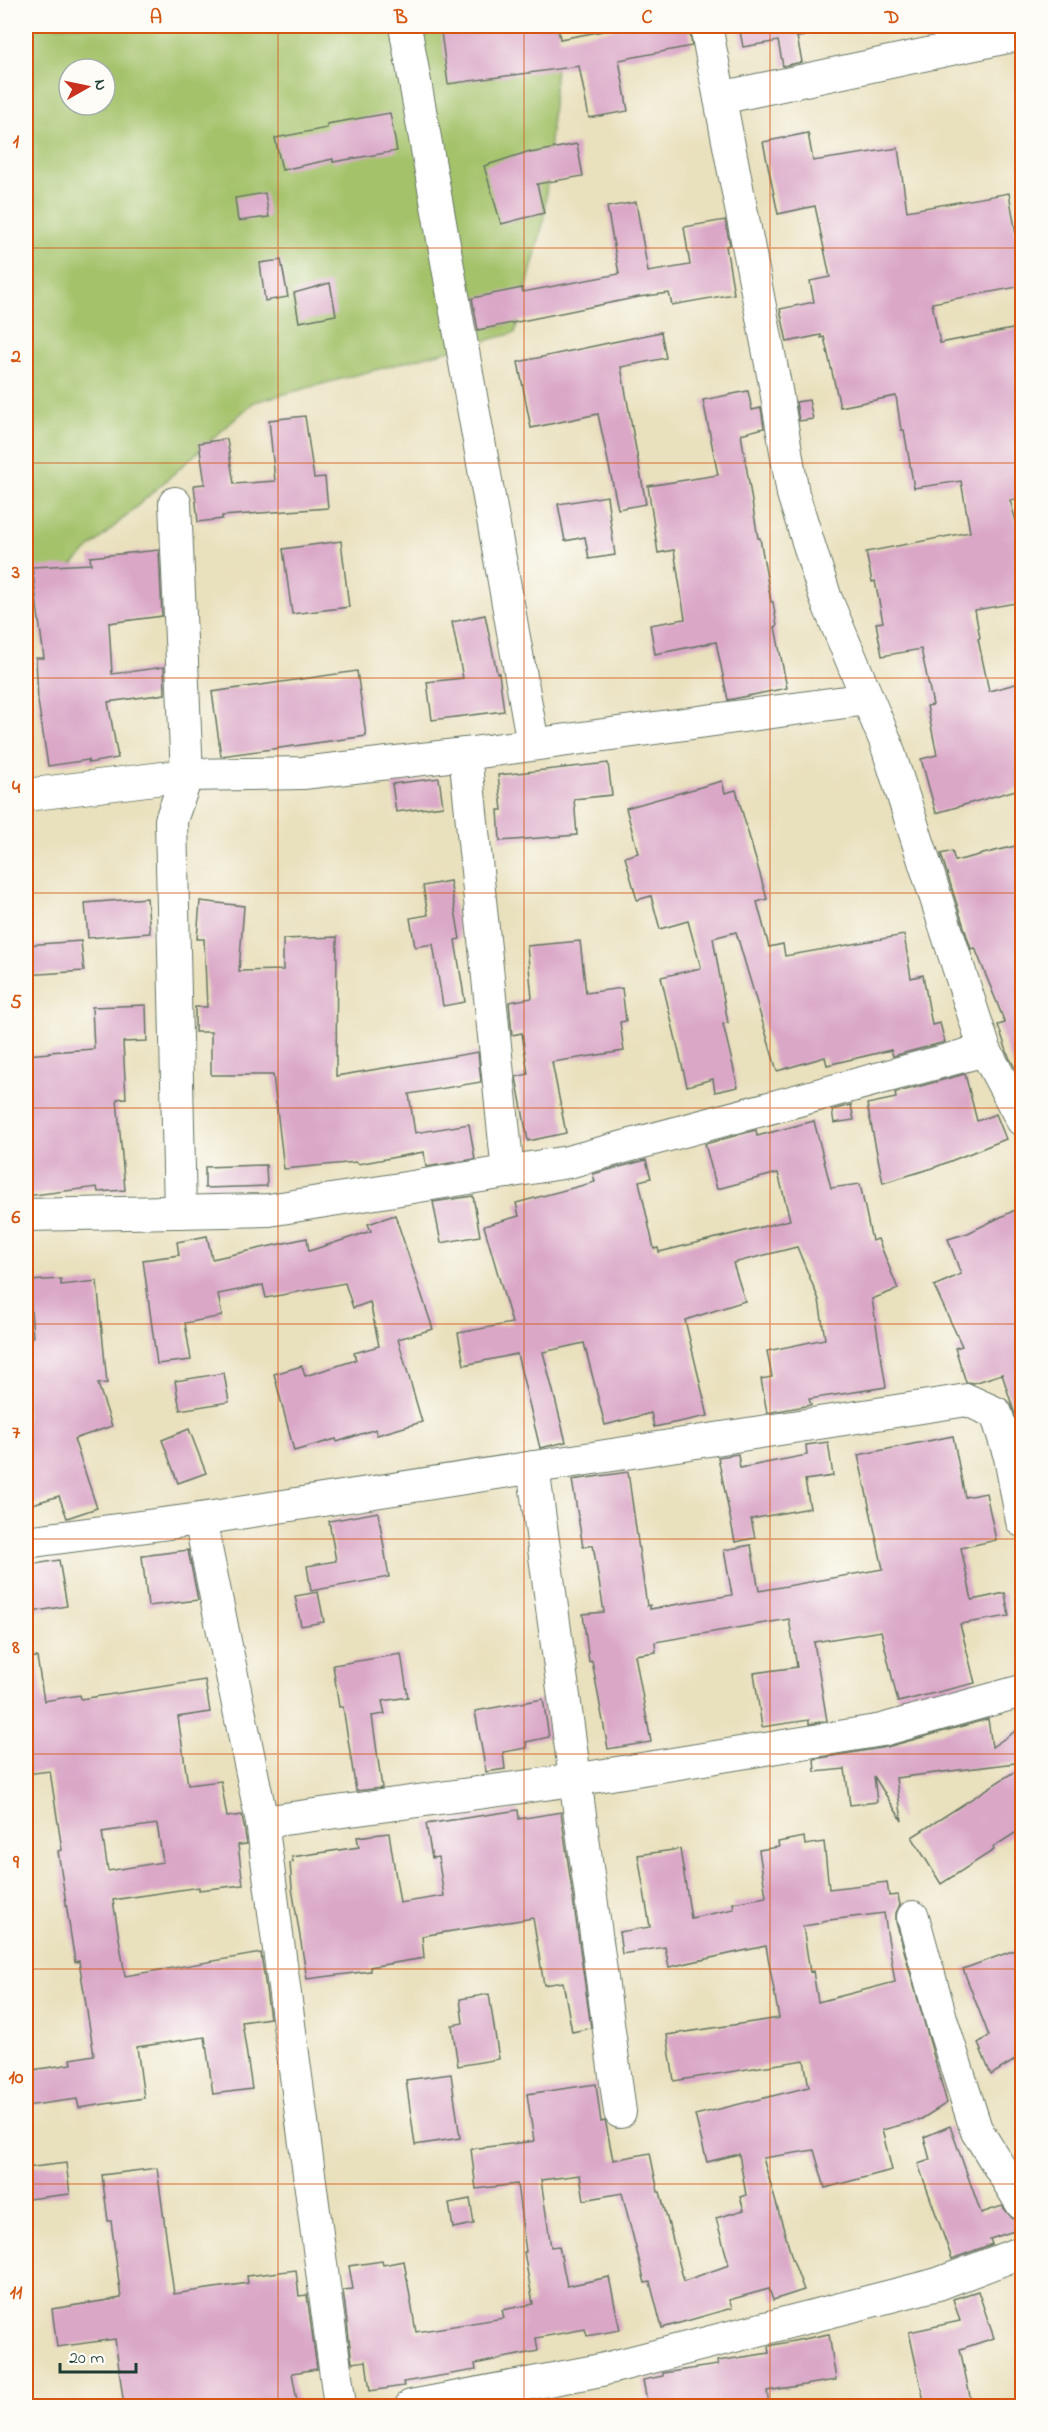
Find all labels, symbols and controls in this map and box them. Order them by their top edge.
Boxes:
text: A [150,4,162,33]
text: B [393,4,408,33]
text: C [642,4,653,33]
text: D [884,4,899,33]
north arrow [57,57,117,117]
text: N [87,78,113,92]
text: 1 [13,128,20,157]
text: 2 [10,343,21,372]
text: 3 [11,559,20,588]
text: 4 [12,774,21,803]
text: 5 [10,989,22,1018]
text: 6 [12,1204,21,1233]
text: 7 [12,1419,21,1448]
text: 8 [11,1634,20,1663]
text: 9 [12,1849,20,1878]
text: 10 [9,2064,24,2093]
text: 11 [10,2279,23,2308]
scale bar [60,2336,136,2374]
text: 20 m [69,2346,104,2372]

